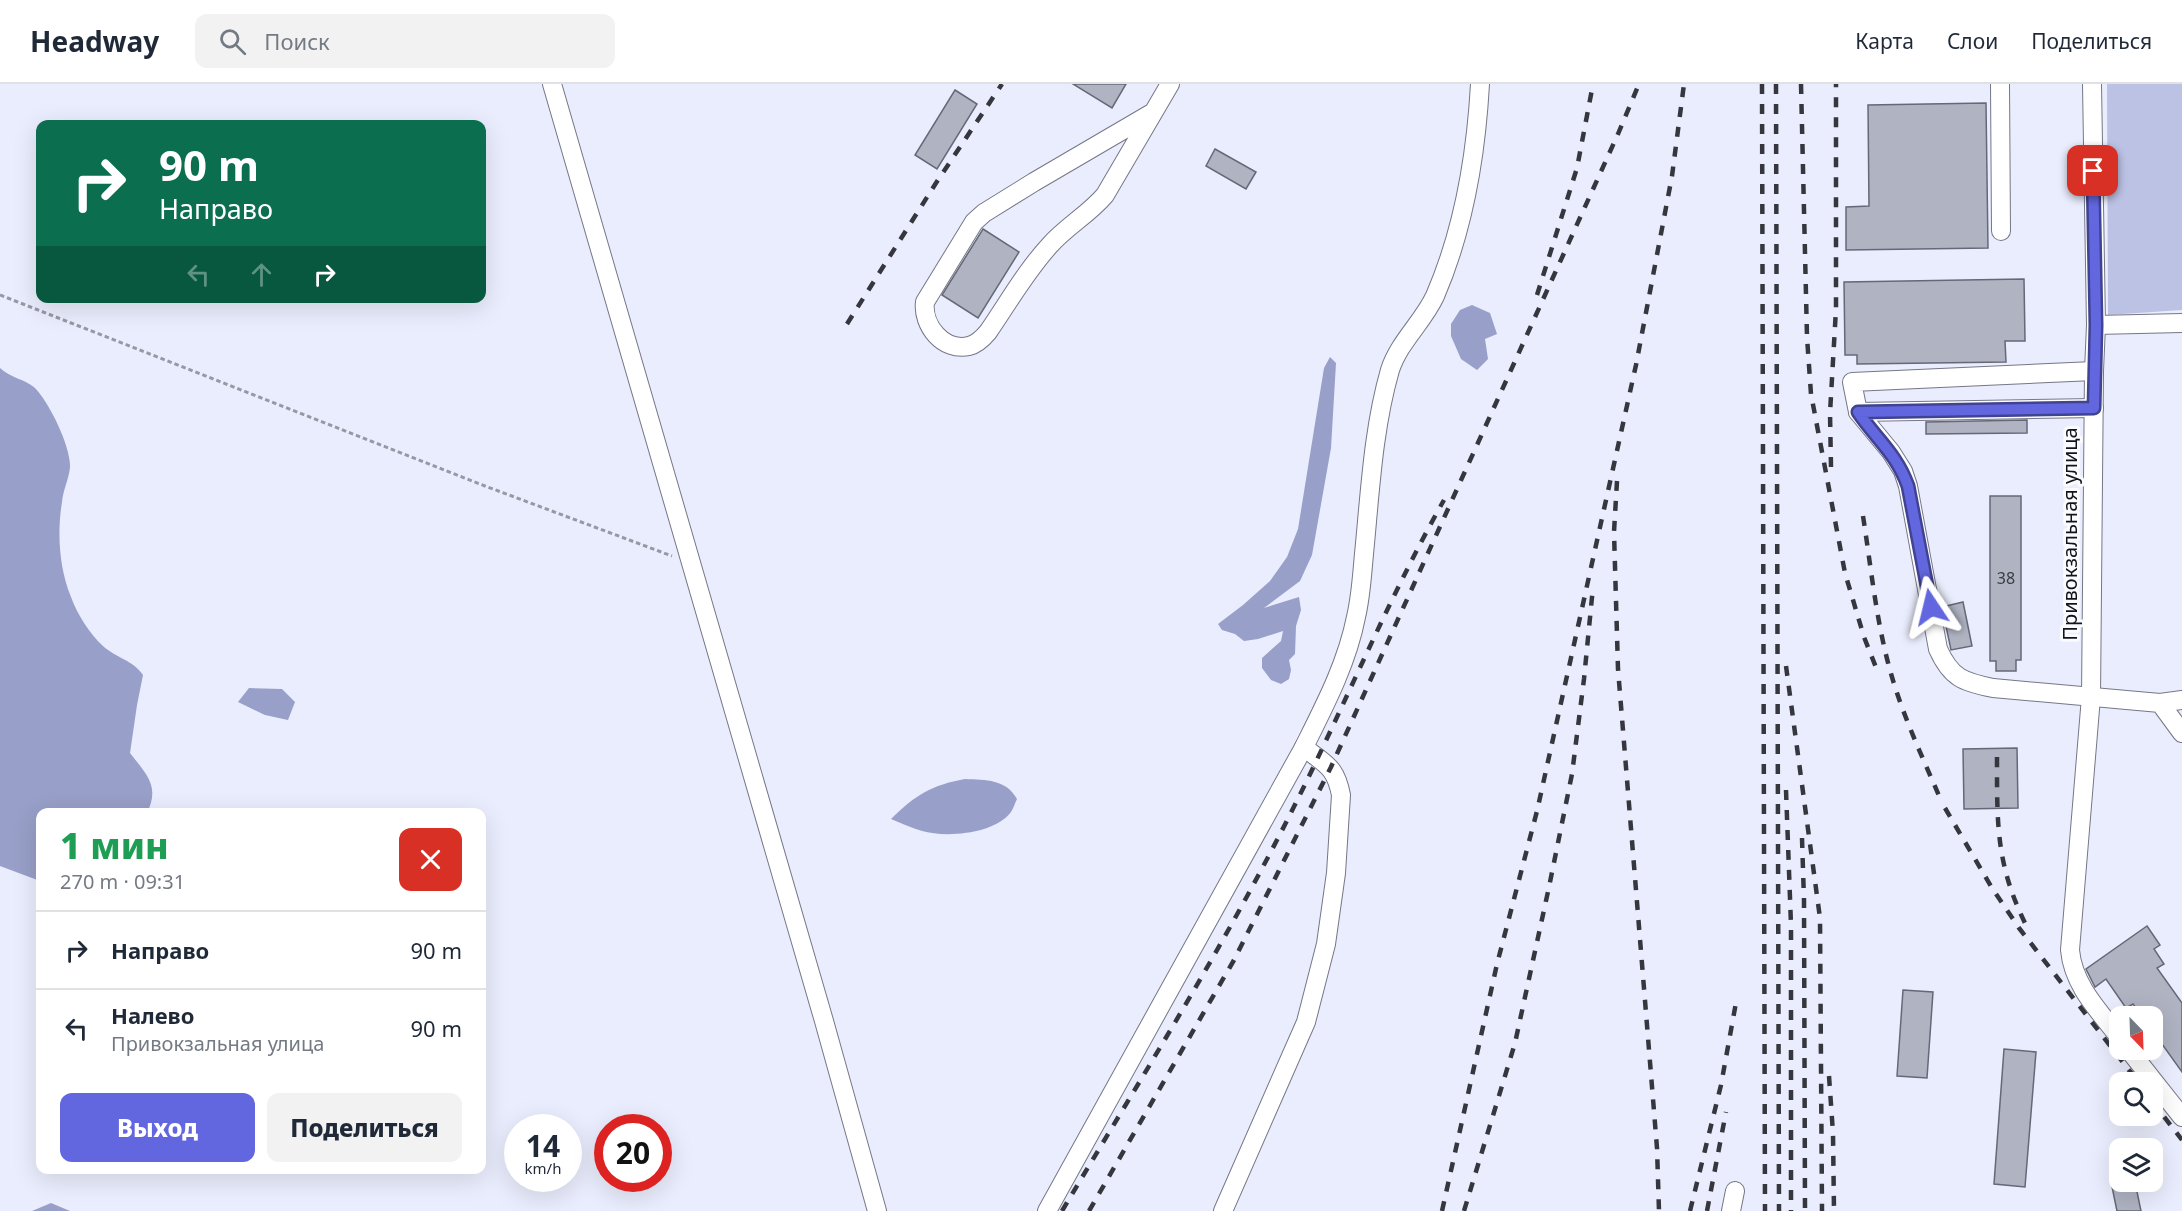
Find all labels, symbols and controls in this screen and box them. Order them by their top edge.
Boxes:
search box [195,14,615,68]
text: Headway [30,22,159,60]
icon: search [216,25,249,58]
text: Поиск [264,26,330,56]
text: Карта [1855,27,1914,55]
text: Слои [1947,27,1998,55]
text: Поделиться [2031,27,2152,55]
text: 90 m [159,136,259,193]
icon: right [60,144,138,222]
pin [2067,145,2118,196]
icon: arrive [2076,154,2109,187]
text: Направо [159,190,273,227]
icon: left [182,258,215,291]
icon: ahead [245,258,278,291]
icon: right [308,258,341,291]
street label: Привокзальная улица [2056,427,2083,641]
house number: 38 [1997,567,2015,589]
position arrow [1899,575,1963,639]
text: 1 мин [60,821,169,870]
button: close [399,828,462,891]
text: 270 m · 09:31 [60,868,185,895]
icon: right [60,934,93,967]
text: Направо [111,935,209,965]
text: 90 m [411,935,462,965]
text: Налево [111,1000,194,1030]
north arrow [2109,1006,2163,1060]
map controls [2109,1006,2163,1192]
icon: left [60,1012,93,1045]
text: 90 m [411,1013,462,1043]
text: Привокзальная улица [111,1030,324,1057]
button: search [2109,1072,2163,1126]
button: Выход [60,1093,255,1162]
button: Поделиться [267,1093,462,1162]
speed limit sign: 20 [594,1114,672,1192]
text: 14 [526,1125,560,1166]
button: layers [2109,1138,2163,1192]
text: km/h [525,1158,561,1178]

